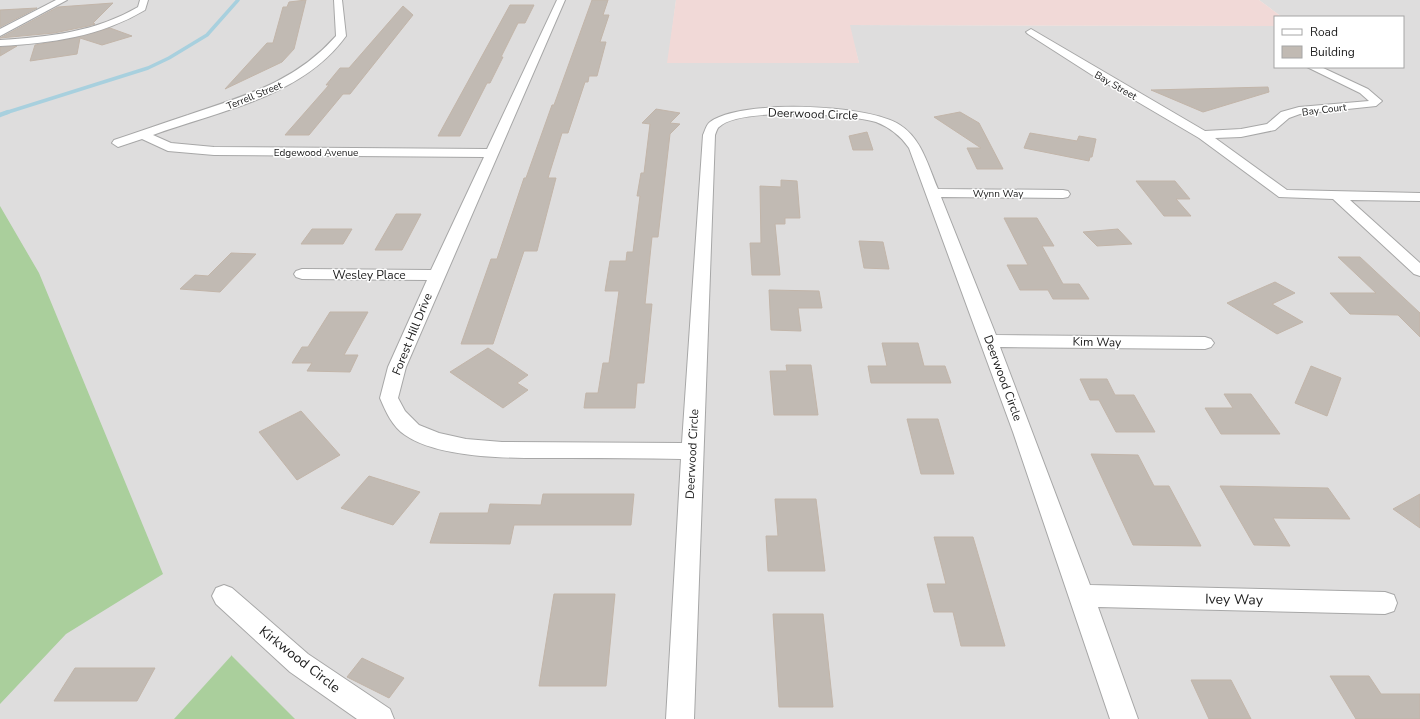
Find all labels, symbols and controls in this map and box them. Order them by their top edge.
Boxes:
legend [1274,16,1404,68]
text: Road [1310,24,1338,40]
text: Building [1310,44,1355,60]
street label: Bay Street [1092,68,1140,104]
street label: Terrell Street [225,78,285,113]
street label: Bay Court [1301,100,1348,120]
street label: Deerwood Circle [768,104,858,124]
street label: Edgewood Avenue [274,146,358,160]
street label: Wynn Way [973,187,1024,201]
street label: Wesley Place [332,267,406,283]
street label: Forest Hill Drive [388,291,436,377]
street label: Deerwood Circle [980,333,1026,423]
street label: Kim Way [1073,334,1122,350]
street label: Deerwood Circle [682,409,702,499]
street label: Ivey Way [1205,589,1264,610]
street label: Kirkwood Circle [255,622,344,697]

